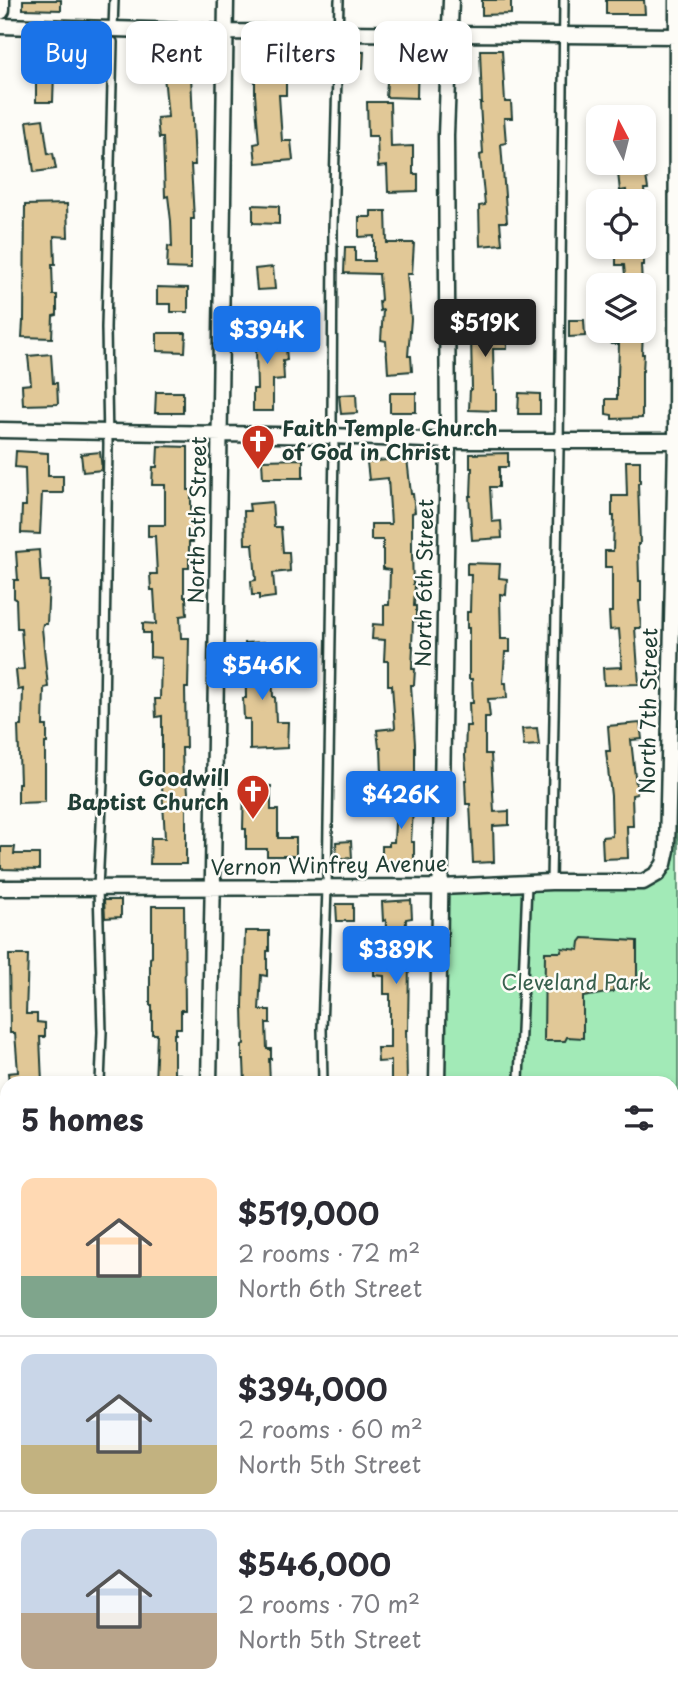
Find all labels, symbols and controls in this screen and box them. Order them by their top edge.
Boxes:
chip: Buy [21,21,112,84]
chip: Rent [126,21,227,84]
chip: Filters [241,21,360,84]
chip: New [374,21,472,84]
north arrow [586,105,656,175]
map controls [586,105,656,343]
button: locate [586,189,656,259]
button: layers [586,273,656,343]
pin: $519K [436,300,534,359]
text: $519K [450,304,520,339]
pin: $394K [218,306,316,366]
text: $394K [229,311,305,346]
place label: Faith Temple Church of God in Christ [282,411,498,467]
church icon: Faith Temple Church of God in Christ [239,422,277,471]
street label: North 5th Street [179,436,213,604]
street label: North 6th Street [406,499,440,667]
street label: North 7th Street [630,628,664,794]
pin: $546K [213,642,311,702]
text: $546K [222,647,302,682]
place label: Goodwill Baptist Church [66,761,229,817]
church icon: Goodwill Baptist Church [234,772,272,821]
pin: $426K [352,772,450,831]
text: $426K [362,776,440,811]
street label: Vernon Winfrey Avenue [210,846,448,882]
pin: $389K [347,926,445,986]
text: $389K [359,931,433,966]
park label: Cleveland Park [501,965,651,997]
text: 5 homes [21,1096,144,1141]
icon: filters [620,1099,658,1137]
text: $519,000 [238,1190,379,1235]
icon: home [77,1206,161,1290]
text: 2 rooms · 72 m² [238,1235,420,1270]
text: North 6th Street [238,1270,422,1305]
text: $394,000 [238,1366,388,1411]
icon: home [77,1382,161,1466]
text: 2 rooms · 60 m² [238,1411,423,1446]
text: North 5th Street [238,1446,421,1481]
text: $546,000 [238,1541,391,1586]
icon: home [77,1557,161,1641]
text: 2 rooms · 70 m² [238,1586,420,1621]
text: North 5th Street [238,1621,421,1656]

